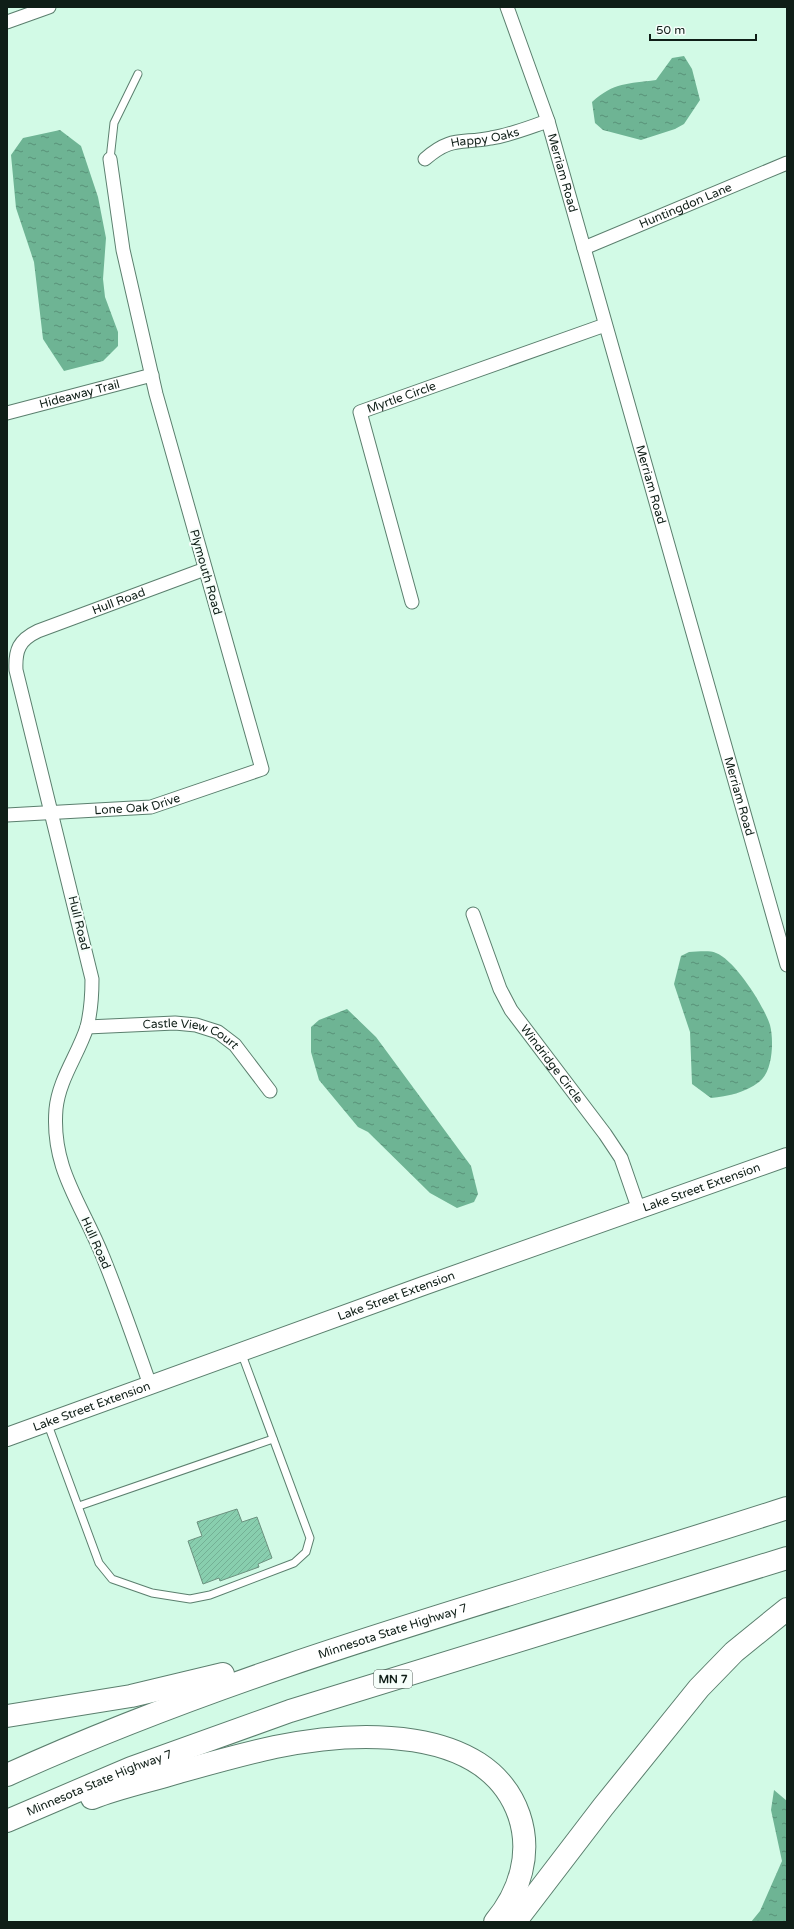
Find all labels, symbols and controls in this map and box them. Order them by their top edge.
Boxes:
scale bar [650,16,756,42]
text: 50 m [656,23,685,37]
street label: Happy Oaks [450,124,521,150]
street label: Merriam Road [545,132,581,214]
street label: Huntingdon Lane [637,180,734,231]
street label: Hideaway Trail [38,377,121,411]
street label: Myrtle Circle [365,379,438,416]
street label: Merriam Road [633,443,669,526]
street label: Plymouth Road [187,528,225,616]
street label: Hull Road [90,585,147,617]
street label: Merriam Road [721,755,757,837]
street label: Lone Oak Drive [94,790,182,817]
street label: Hull Road [65,894,93,952]
street label: Castle View Court [142,1016,242,1052]
street label: Windridge Circle [518,1022,586,1106]
street label: Lake Street Extension [641,1160,762,1215]
street label: Hull Road [78,1215,114,1271]
street label: Lake Street Extension [336,1268,457,1323]
street label: Lake Street Extension [31,1379,152,1434]
street label: Minnesota State Highway 7 [316,1601,469,1662]
road number: MN 7 [374,1670,412,1688]
street label: Minnesota State Highway 7 [24,1747,174,1819]

